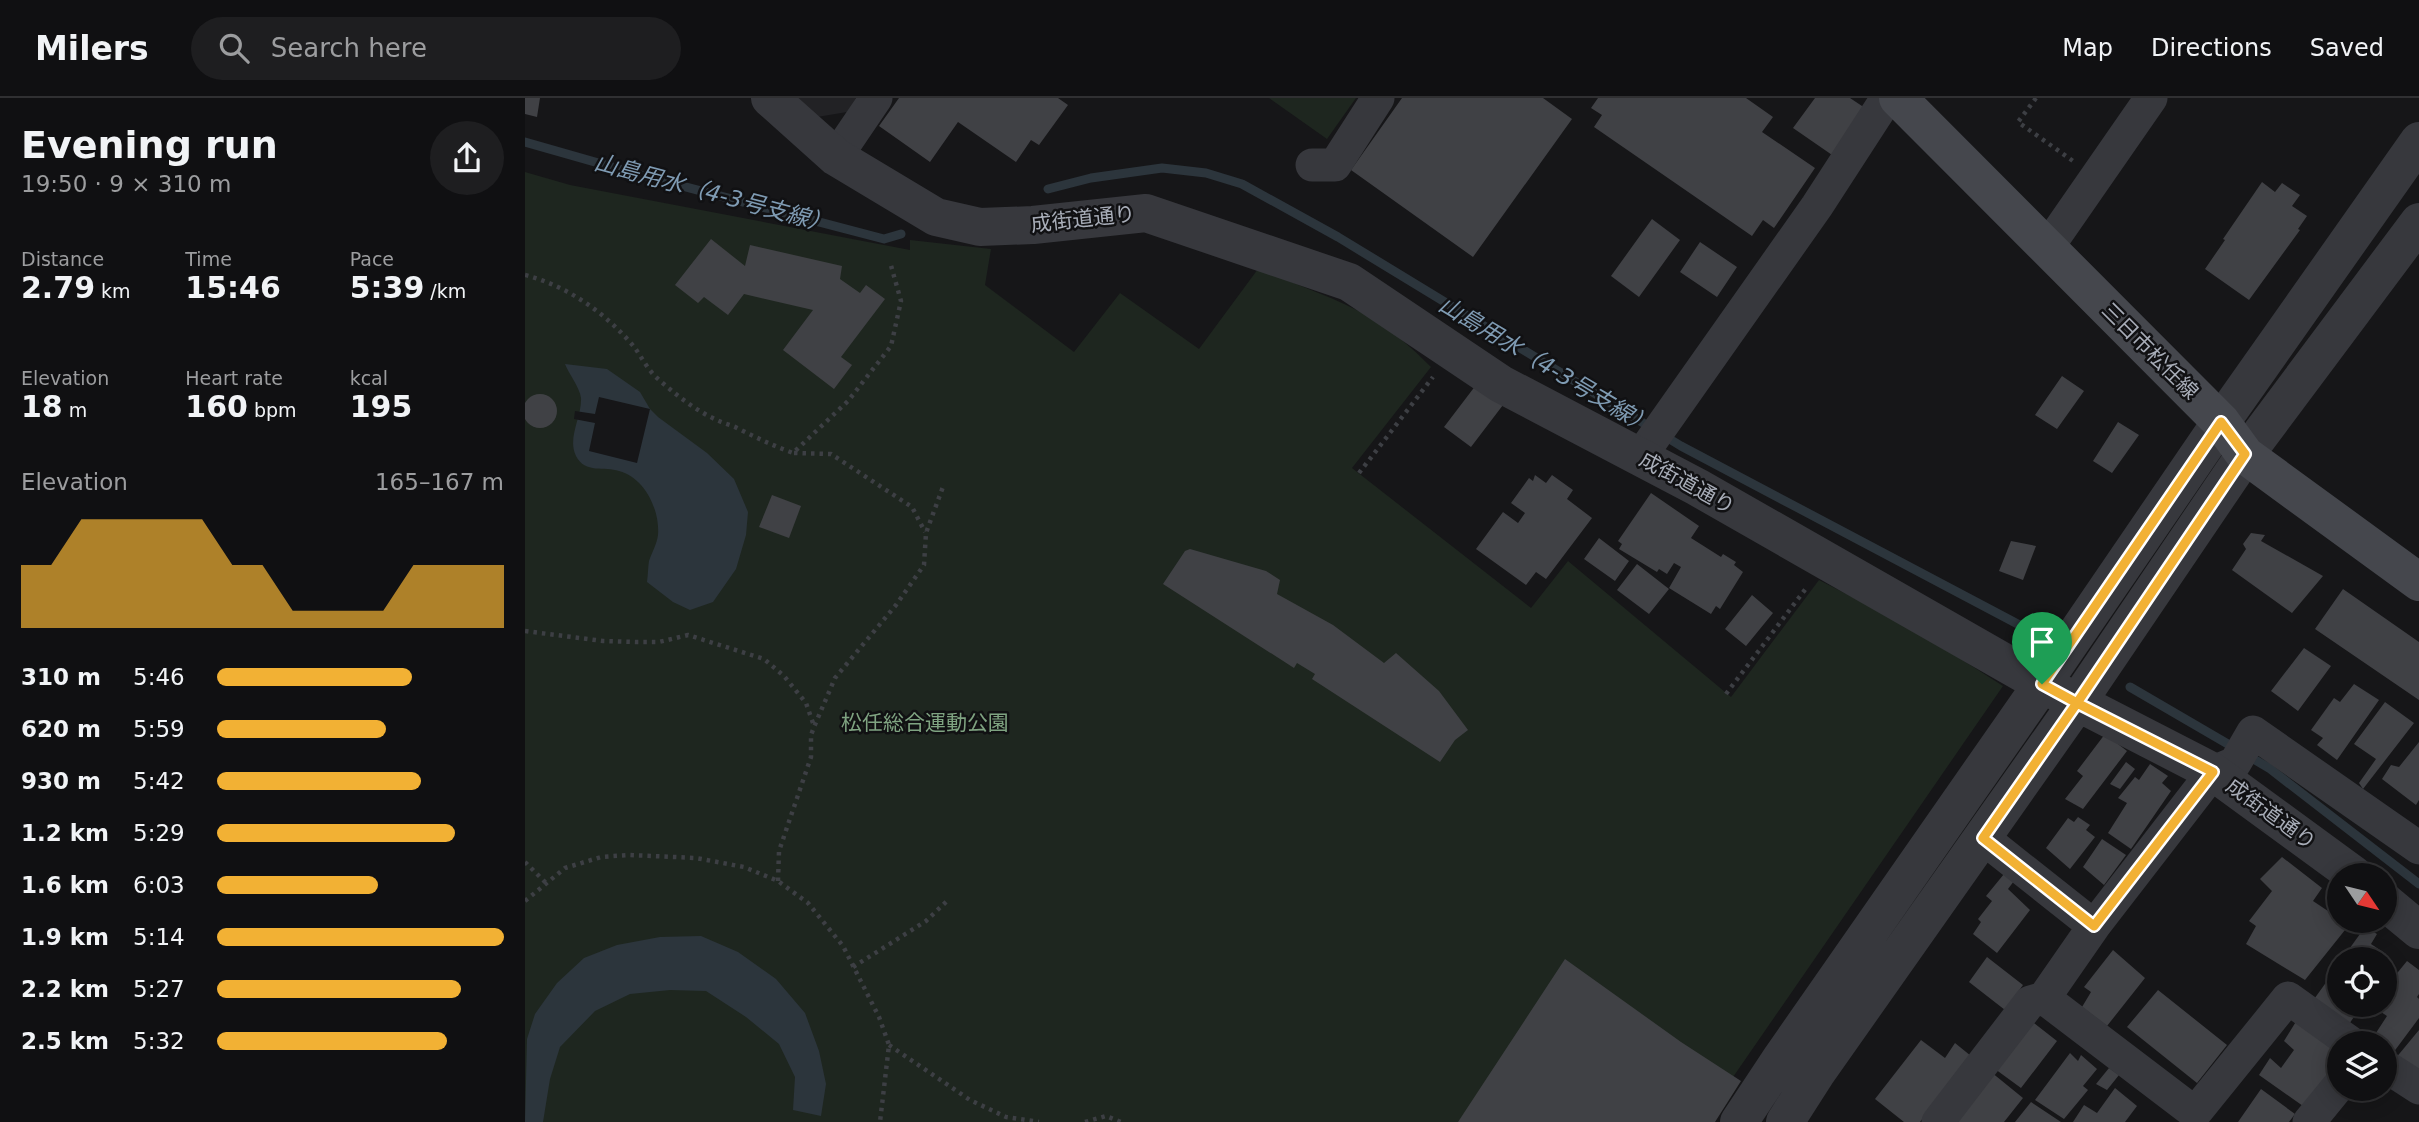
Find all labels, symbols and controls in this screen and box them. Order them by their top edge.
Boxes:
search box [191,17,681,80]
text: Milers [35,29,149,68]
icon: search [215,29,253,67]
text: Search here [271,33,427,63]
text: Map [2062,34,2113,62]
text: Directions [2151,34,2272,62]
text: Saved [2310,34,2384,62]
button: share [430,121,504,195]
text: Evening run [21,123,278,167]
water label: 山島用水（4-3号支線） [592,149,834,237]
text: 19:50 · 9 × 310 m [21,171,231,197]
street label: 成街道通り [1030,202,1136,236]
text: Distance [21,248,104,270]
text: Time [185,248,232,270]
text: Pace [350,248,394,270]
text: 2.79 [21,270,95,305]
text: 15:46 [185,270,281,305]
text: 5:39 [350,270,424,305]
text: km [95,280,131,302]
text: /km [424,280,466,302]
water label: 山島用水（4-3号支線） [1434,291,1658,439]
street label: 三日市松任線 [2097,298,2203,404]
text: Elevation [21,367,109,389]
text: Heart rate [185,367,283,389]
text: kcal [350,367,388,389]
text: 18 [21,389,63,424]
text: 160 [185,389,248,424]
text: 195 [350,389,412,424]
text: m [63,399,87,421]
text: bpm [248,399,297,421]
street label: 成街道通り [1635,447,1739,519]
text: Elevation [21,469,128,495]
text: 165–167 m [375,469,504,495]
pin [2012,612,2072,684]
icon: arrive [2023,623,2061,661]
text: 310 m [21,664,101,690]
text: 5:46 [133,664,185,690]
park label: 松任総合運動公園 [841,711,1009,735]
text: 620 m [21,716,101,742]
text: 5:59 [133,716,185,742]
text: 930 m [21,768,101,794]
text: 5:42 [133,768,185,794]
street label: 成街道通り [2221,773,2321,855]
text: 1.2 km [21,820,109,846]
text: 5:29 [133,820,185,846]
north arrow [2327,863,2397,933]
map controls [2327,863,2397,1101]
text: 1.6 km [21,872,109,898]
text: 6:03 [133,872,185,898]
text: 1.9 km [21,924,109,950]
text: 5:14 [133,924,185,950]
button: locate [2327,947,2397,1017]
text: 2.2 km [21,976,109,1002]
text: 5:27 [133,976,185,1002]
text: 2.5 km [21,1028,109,1054]
text: 5:32 [133,1028,185,1054]
button: layers [2327,1031,2397,1101]

